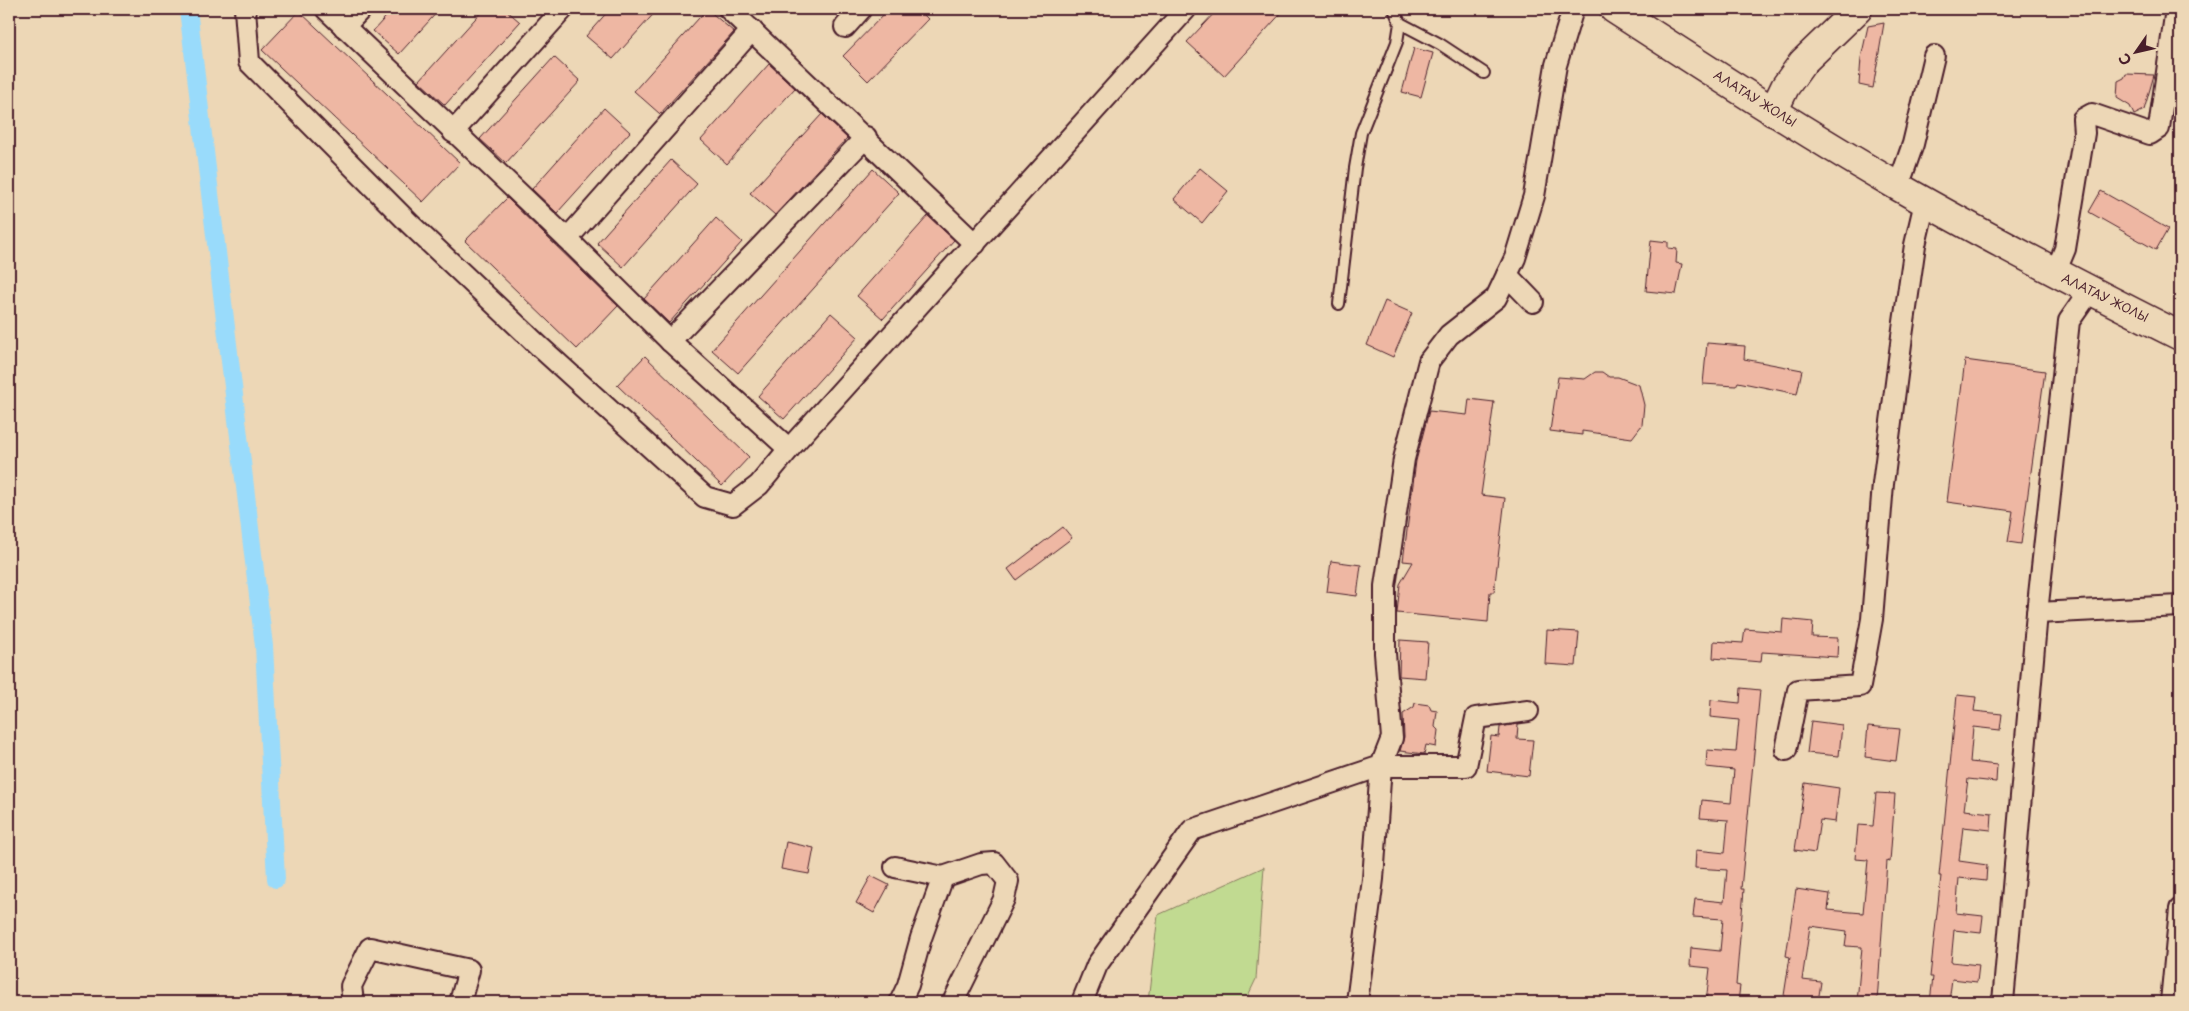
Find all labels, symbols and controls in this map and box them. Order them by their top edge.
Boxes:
north arrow [2112,28,2162,78]
text: С [2113,49,2136,70]
street label: АЛАТАУ ЖОЛЫ [1711,65,1800,131]
street label: АЛАТАУ ЖОЛЫ [2059,268,2152,326]

